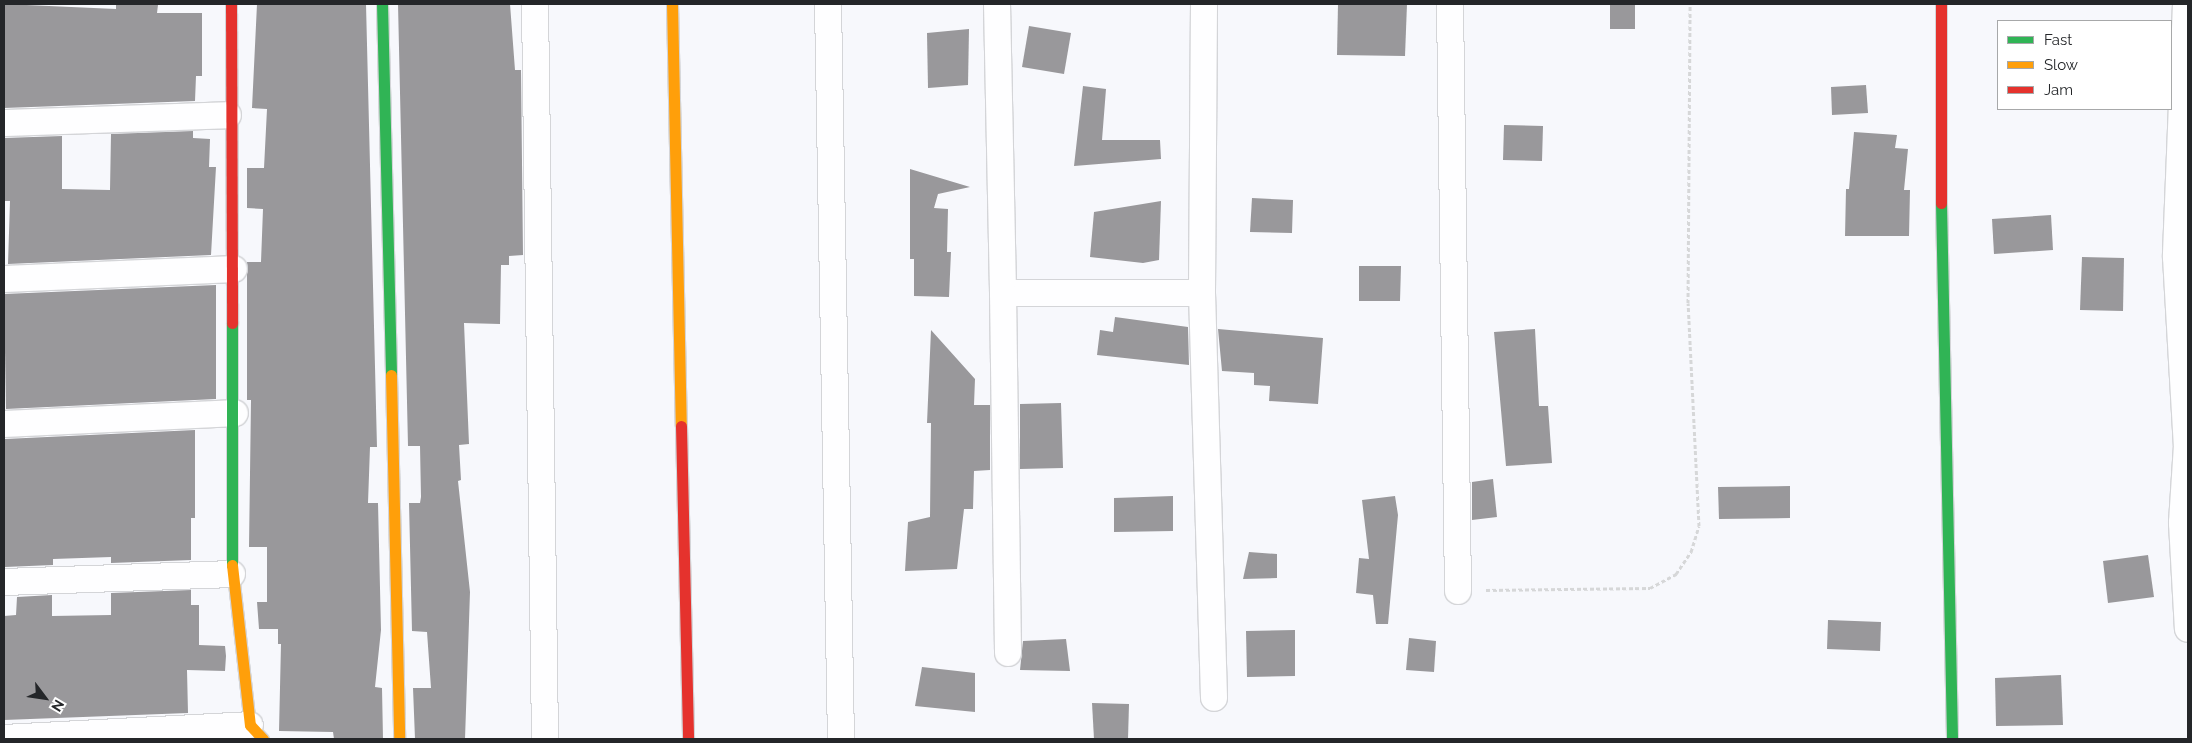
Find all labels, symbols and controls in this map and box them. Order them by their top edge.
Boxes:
legend [1997,20,2172,110]
text: Fast [2044,31,2072,49]
text: Slow [2044,56,2078,74]
text: Jam [2044,81,2073,99]
north arrow [20,673,70,723]
text: N [48,697,67,714]

